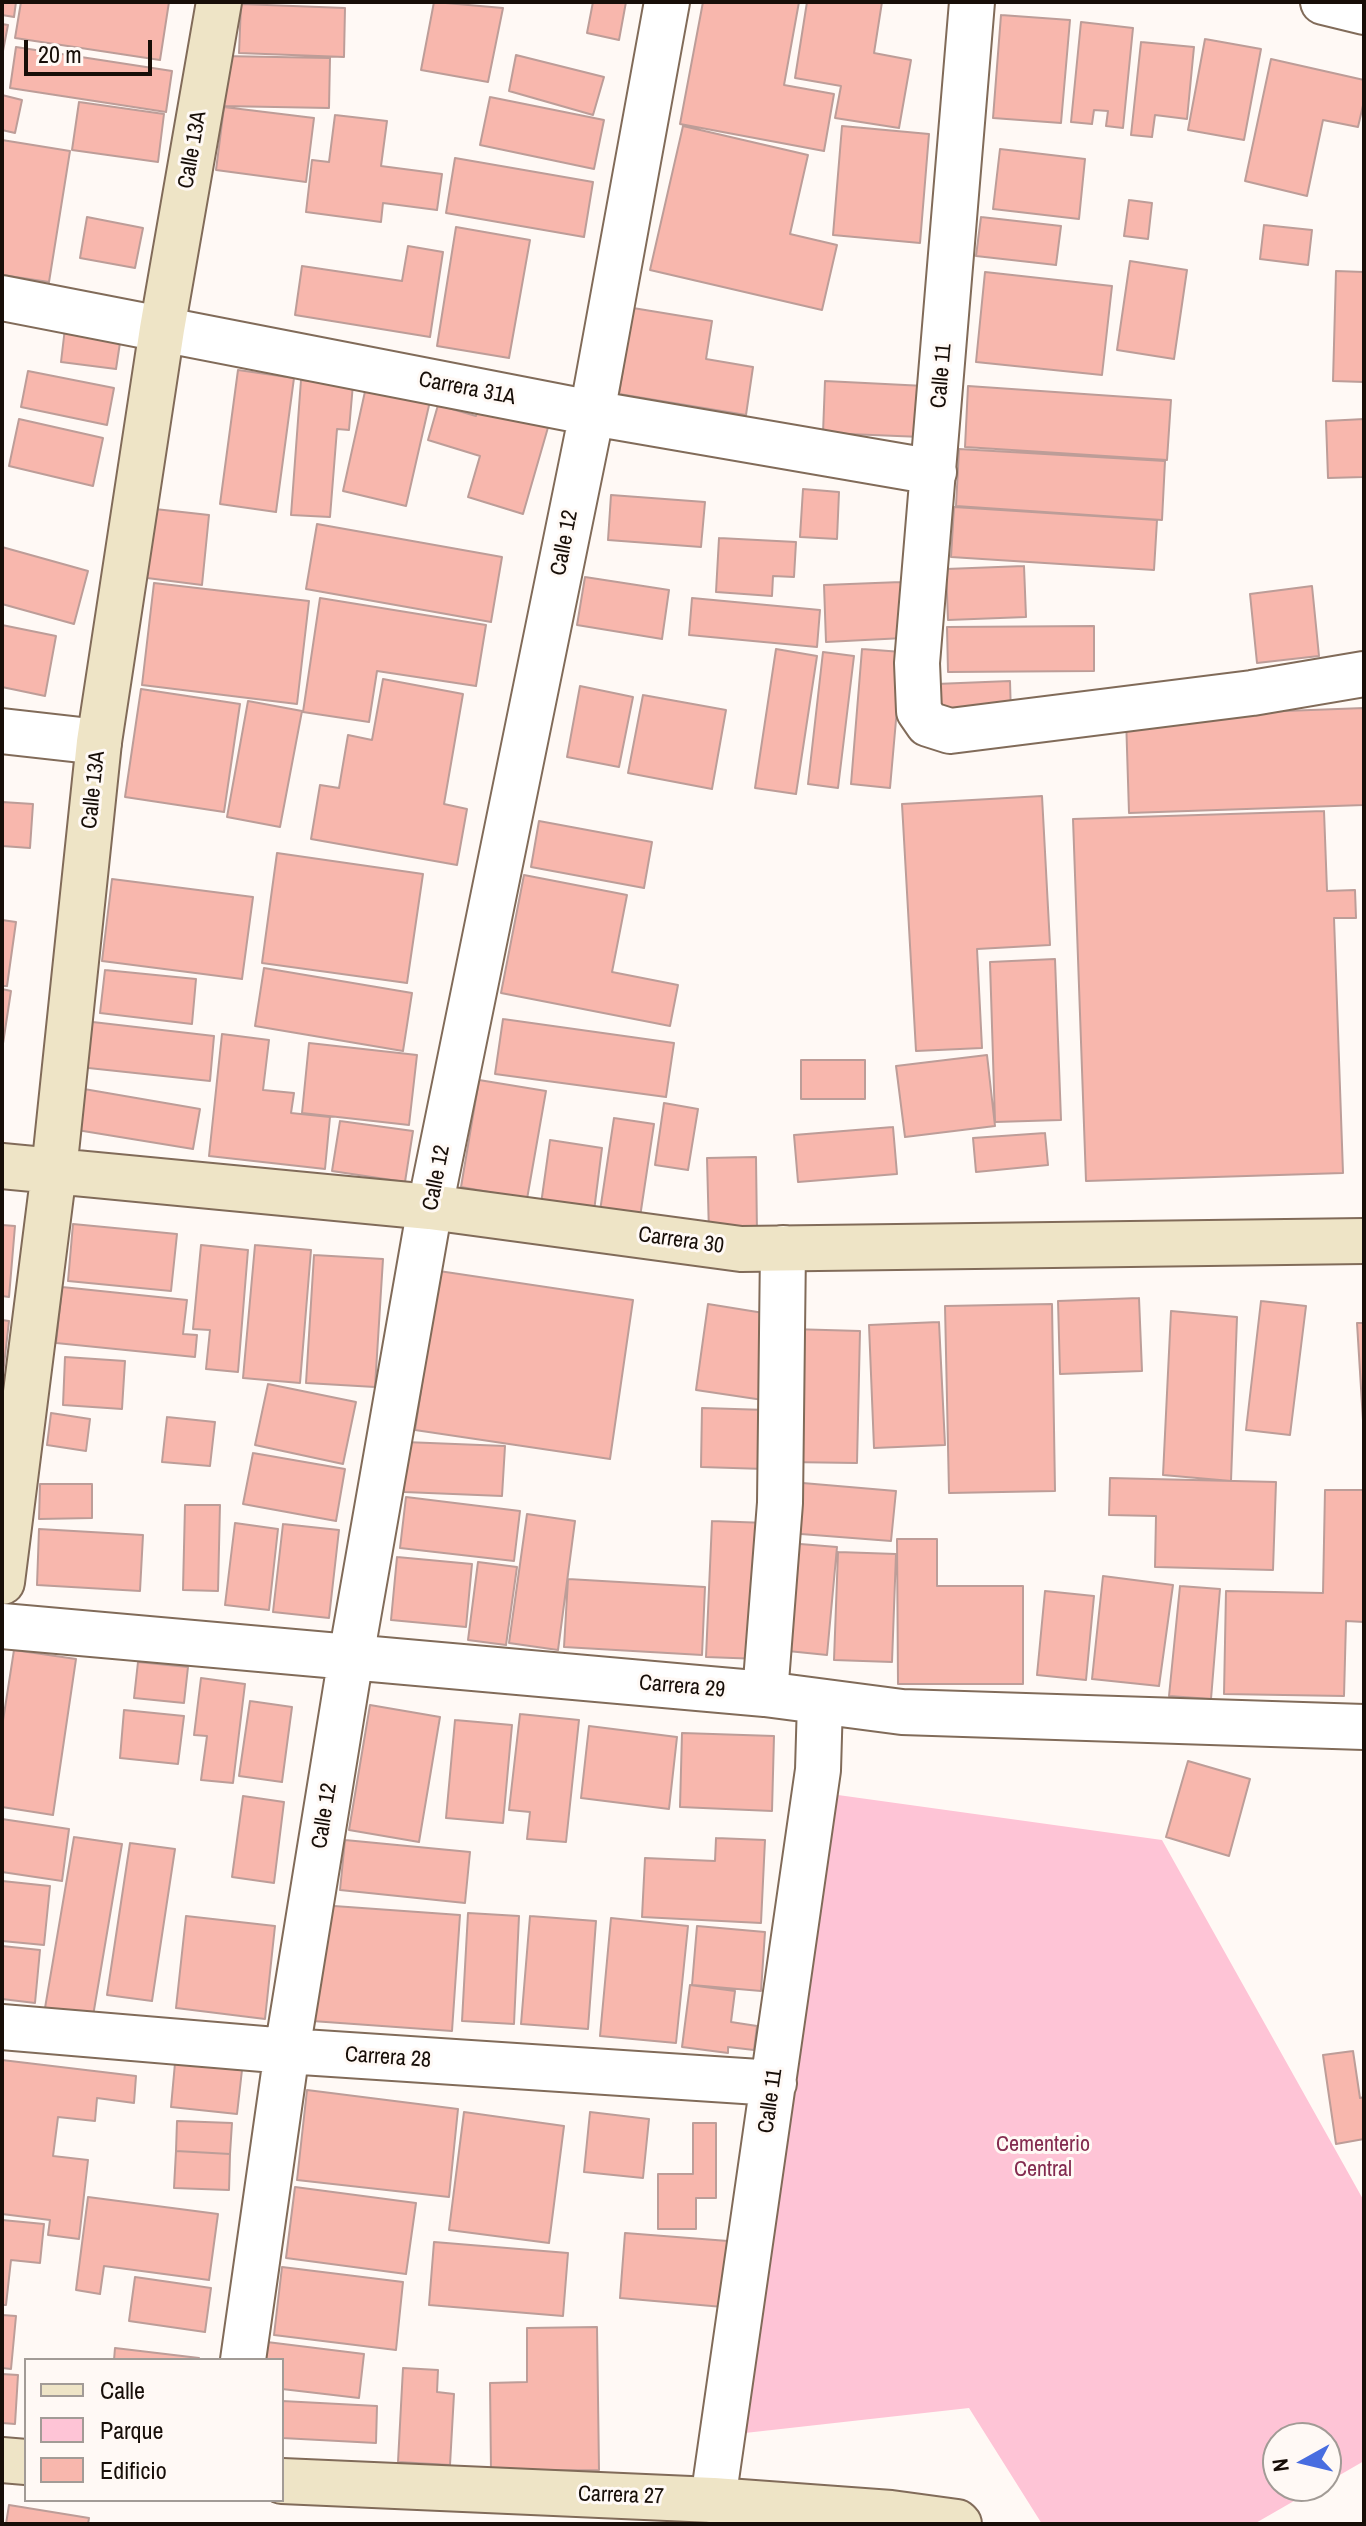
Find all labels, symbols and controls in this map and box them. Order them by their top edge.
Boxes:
scale bar [28,24,156,74]
text: 20 m [38,38,82,70]
street label: Calle 13A [173,109,213,191]
street label: Calle 11 [926,343,958,409]
street label: Carrera 31A [416,367,518,411]
street label: Calle 12 [546,508,584,578]
street label: Calle 13A [77,750,111,830]
street label: Calle 12 [418,1143,456,1213]
street label: Carrera 30 [636,1222,726,1260]
street label: Carrera 29 [638,1670,726,1704]
street label: Calle 12 [307,1781,343,1851]
street label: Carrera 28 [344,2042,432,2074]
street label: Calle 11 [753,2067,789,2135]
park label: Cementerio Central [996,2132,1090,2184]
legend [24,2358,284,2502]
text: Calle [100,2374,145,2406]
text: Parque [100,2414,163,2446]
north arrow [1262,2422,1342,2502]
text: Edificio [100,2454,167,2486]
text: N [1264,2457,1296,2474]
street label: Carrera 27 [577,2481,665,2511]

